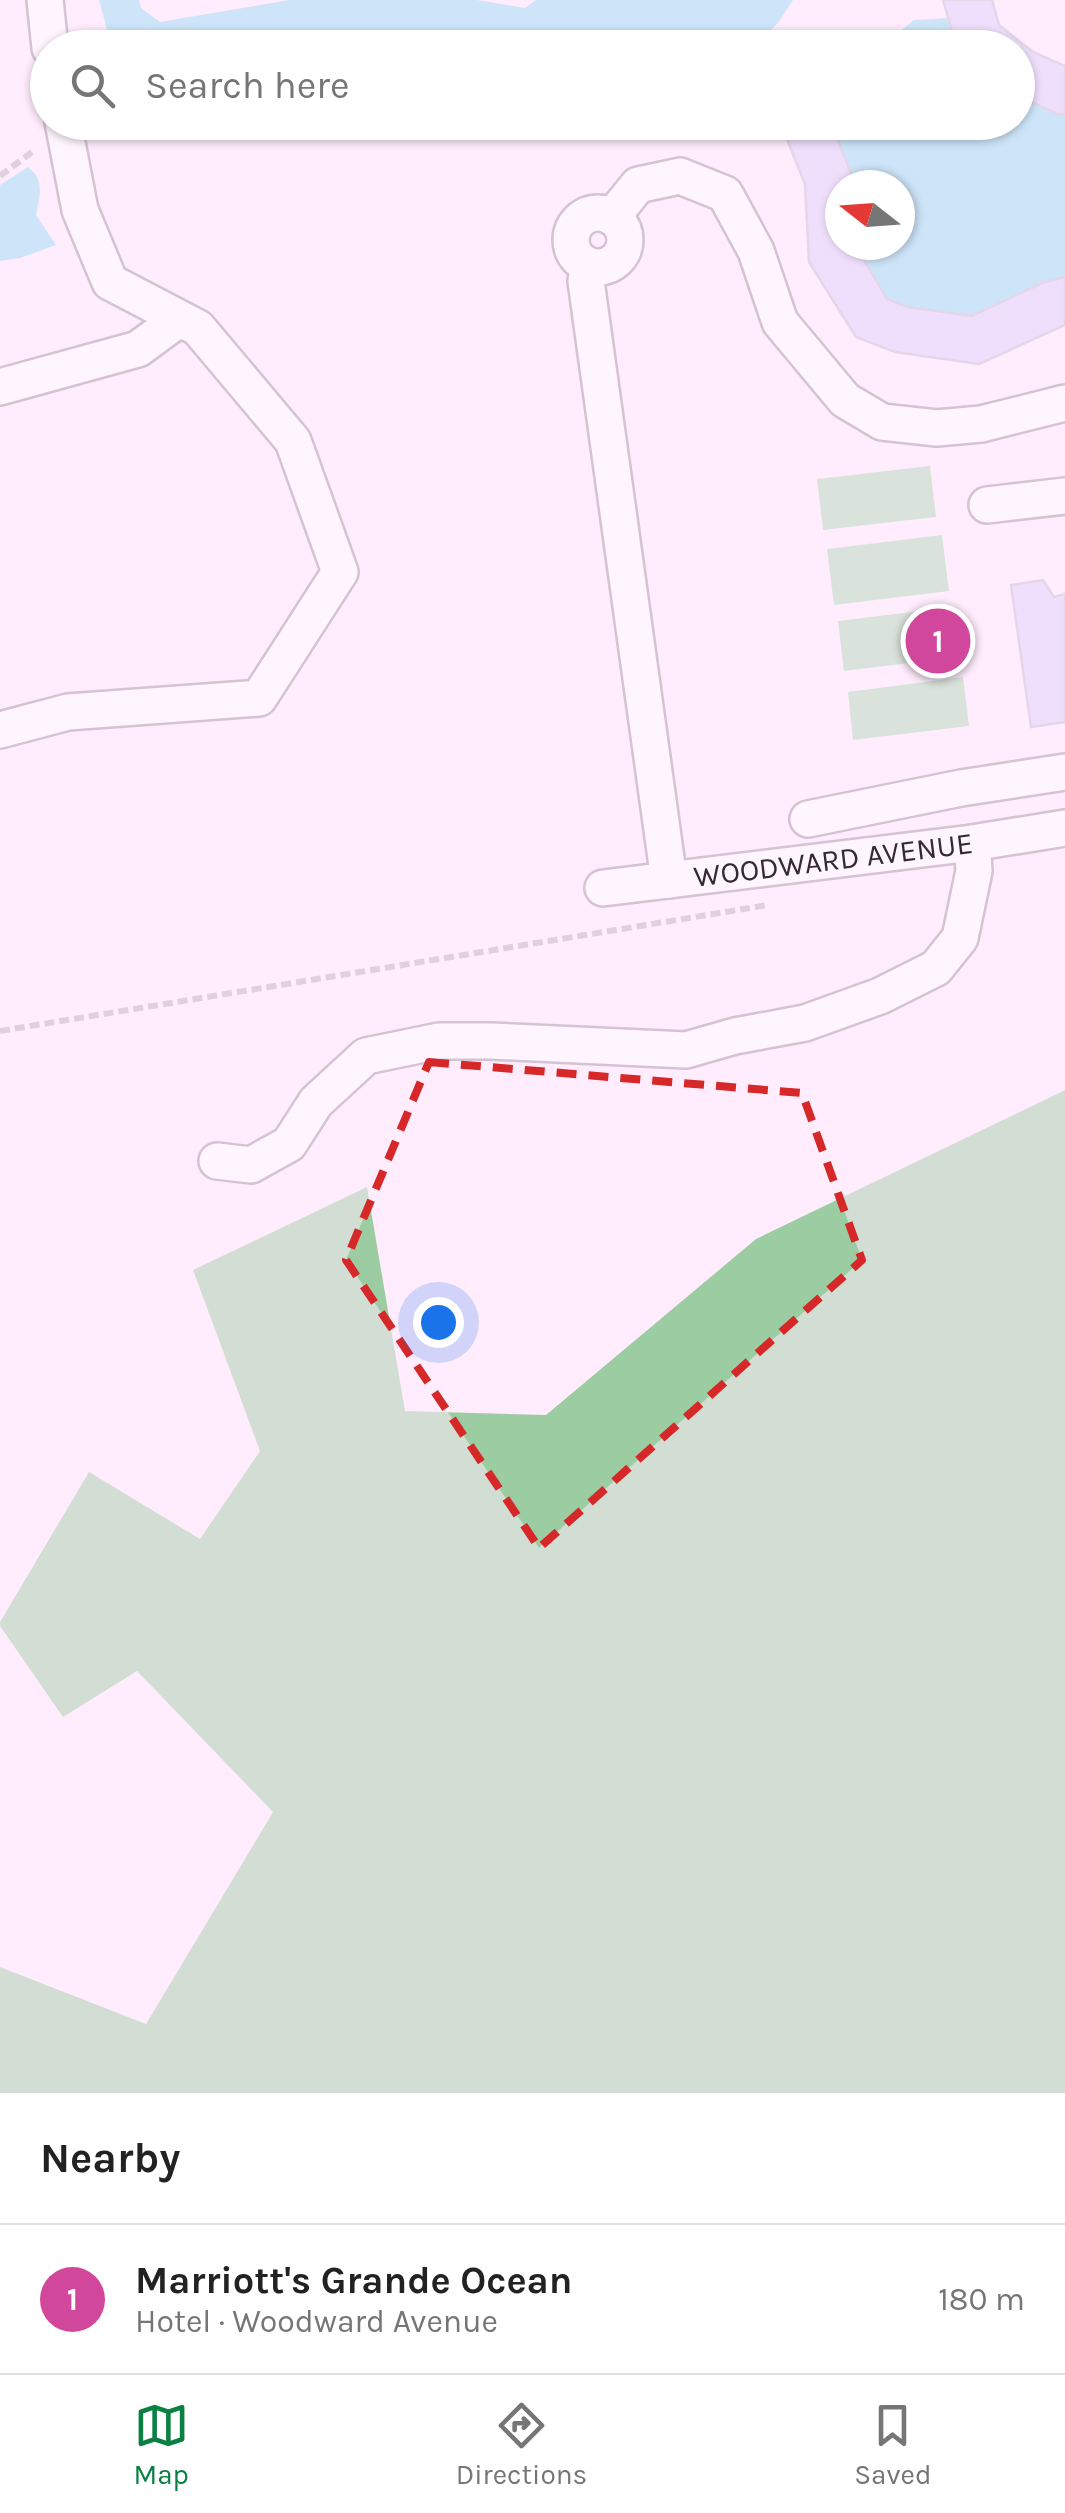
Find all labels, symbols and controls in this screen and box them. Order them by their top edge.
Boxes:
search box [30,30,1035,140]
icon: search [65,58,120,113]
text: Search here [145,63,349,108]
north arrow [825,170,915,260]
pin: 1 [906,604,970,678]
street label: WOODWARD AVENUE [692,825,975,895]
your location [413,1297,464,1348]
text: Nearby [40,2133,180,2183]
text: Marriott's Grande Ocean [135,2258,572,2303]
text: 1 [67,2281,78,2318]
text: 180 m [938,2281,1025,2318]
text: Hotel · Woodward Avenue [135,2303,498,2340]
tab: Map [133,2398,189,2491]
tab: Directions [456,2398,587,2491]
tab: Saved [854,2398,932,2491]

